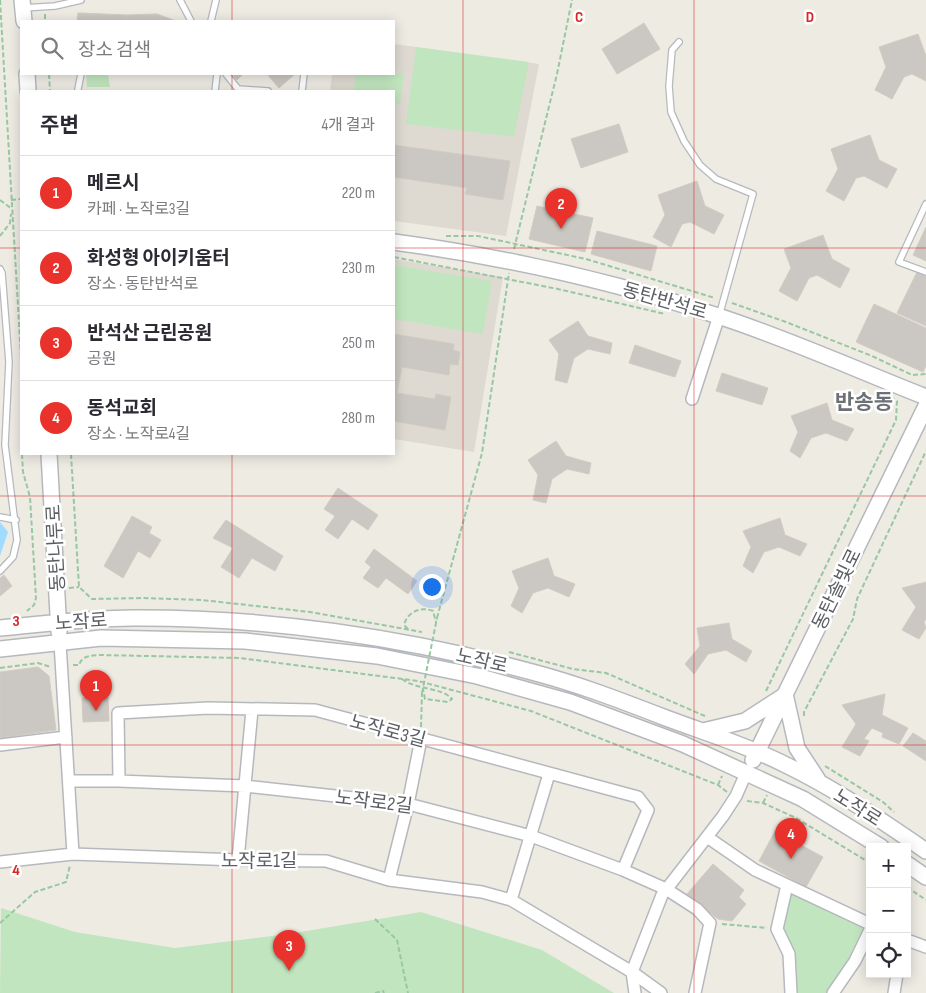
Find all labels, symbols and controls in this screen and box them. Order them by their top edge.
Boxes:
text: C [575,8,583,27]
text: D [806,8,814,27]
search box [20,20,395,75]
icon: search [38,34,66,62]
text: 장소 검색 [78,39,151,62]
text: 주변 [40,113,79,138]
text: 4개 결과 [322,116,375,135]
text: 메르시 [87,172,139,195]
text: 1 [53,184,59,203]
text: 220 m [342,184,375,203]
pin: 2 [545,188,577,229]
text: 카페 · 노작로3길 [87,200,190,219]
text: 화성형 아이키움터 [87,247,230,270]
text: 2 [52,259,60,278]
text: 230 m [342,259,375,278]
text: 장소 · 동탄반석로 [87,275,198,294]
street label: 동탄반석로 [619,278,710,325]
text: 반석산 근린공원 [87,322,212,345]
text: 3 [52,334,60,353]
text: 250 m [342,334,375,353]
text: 공원 [87,350,116,369]
district label: 반송동 [835,390,893,415]
text: 동석교회 [87,397,157,420]
text: 4 [52,409,60,428]
text: 280 m [341,409,375,428]
text: 장소 · 노작로4길 [87,425,190,444]
street label: 동탄나루로 [43,504,70,592]
street label: 동탄솔빛로 [808,545,867,634]
your location [419,574,445,600]
street label: 노작로 [54,609,108,636]
text: 3 [12,612,20,631]
street label: 노작로 [454,644,510,679]
pin: 1 [80,670,112,711]
street label: 노작로3길 [347,710,428,753]
street label: 노작로 [829,785,886,832]
street label: 노작로2길 [334,786,414,819]
pin: 4 [775,818,807,859]
map controls [866,843,911,978]
button: + [866,843,911,888]
street label: 노작로1길 [221,850,297,873]
text: 4 [12,861,20,880]
button: − [866,888,911,933]
pin: 3 [273,930,305,971]
button: locate [866,933,911,978]

